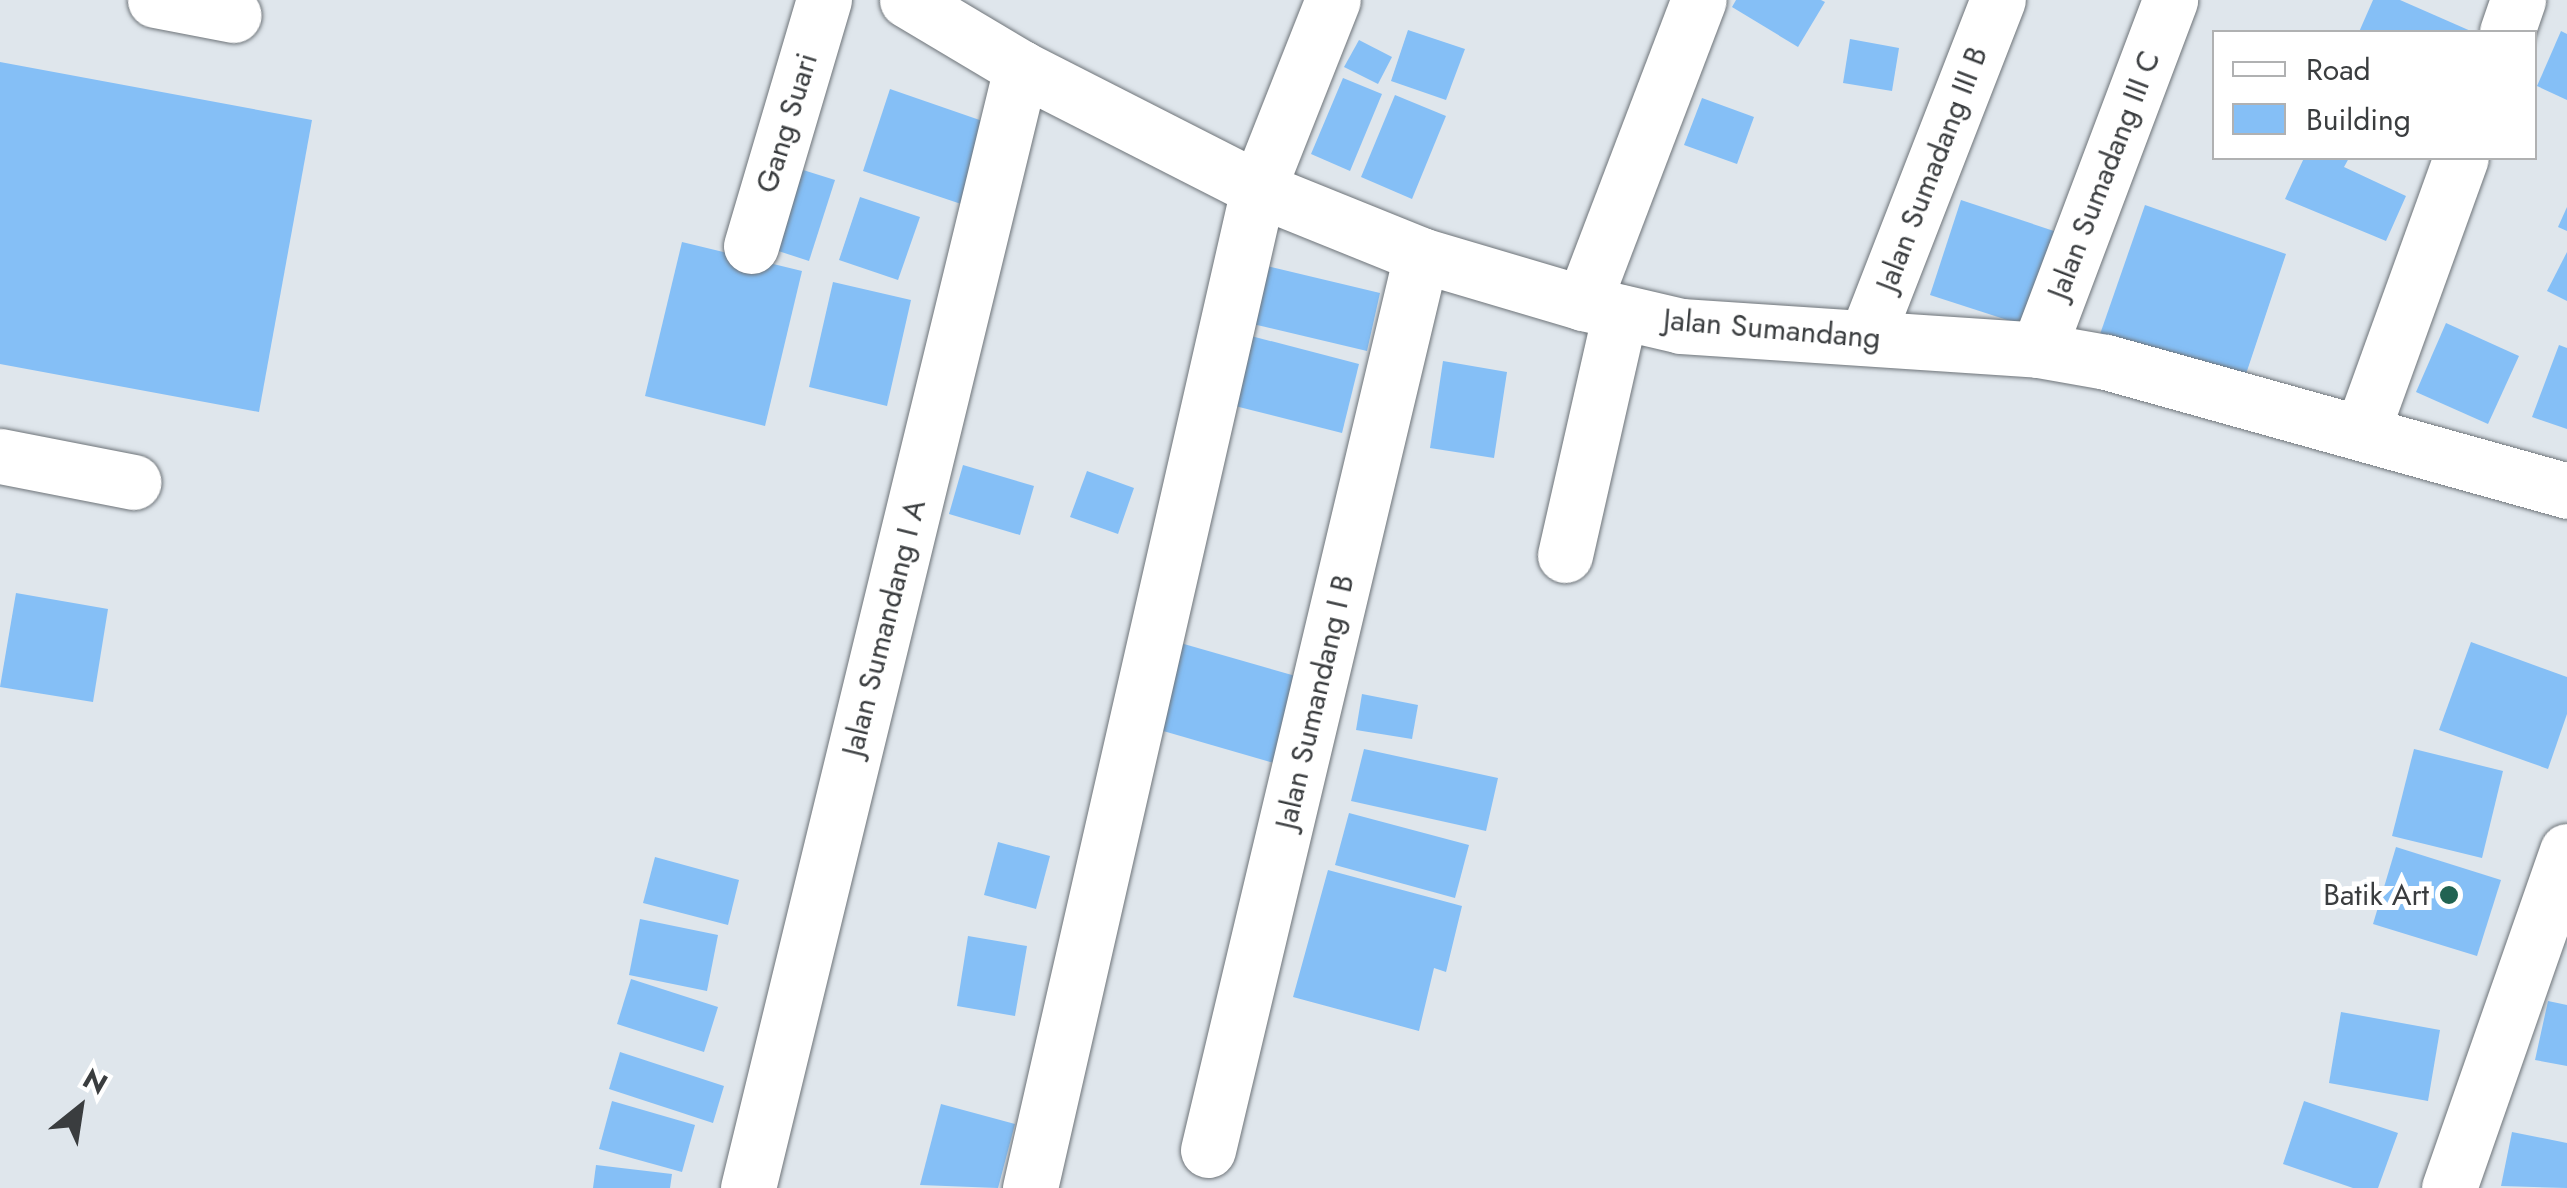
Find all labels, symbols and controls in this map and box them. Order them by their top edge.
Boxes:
legend [2212,30,2537,160]
street label: Jalan Sumadang III B [1869,42,1995,296]
street label: Jalan Sumadang III C [2040,46,2168,304]
text: Road [2306,48,2371,91]
street label: Gang Suari [749,49,825,197]
text: Building [2306,98,2411,141]
street label: Jalan Sumandang [1662,302,1882,356]
street label: Jalan Sumandang I A [835,496,933,760]
street label: Jalan Sumandang I B [1268,571,1362,833]
place label: Batik Art [2323,877,2429,913]
marker: Batik Art [2438,884,2460,906]
north arrow [30,1058,130,1158]
text: N [75,1058,115,1105]

